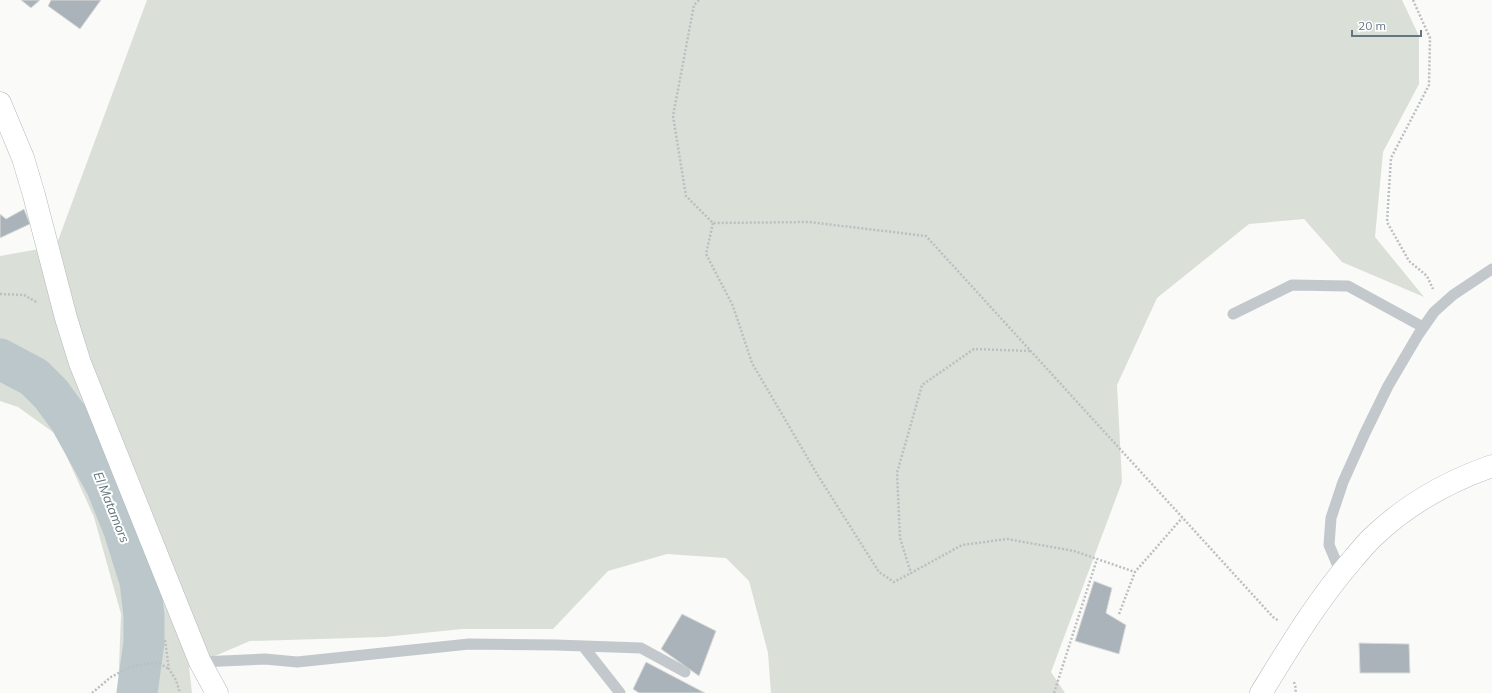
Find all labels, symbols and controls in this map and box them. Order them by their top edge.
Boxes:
scale bar [1352,12,1421,38]
text: 20 m [1358,18,1386,33]
water label: El Matamors [90,469,134,545]

